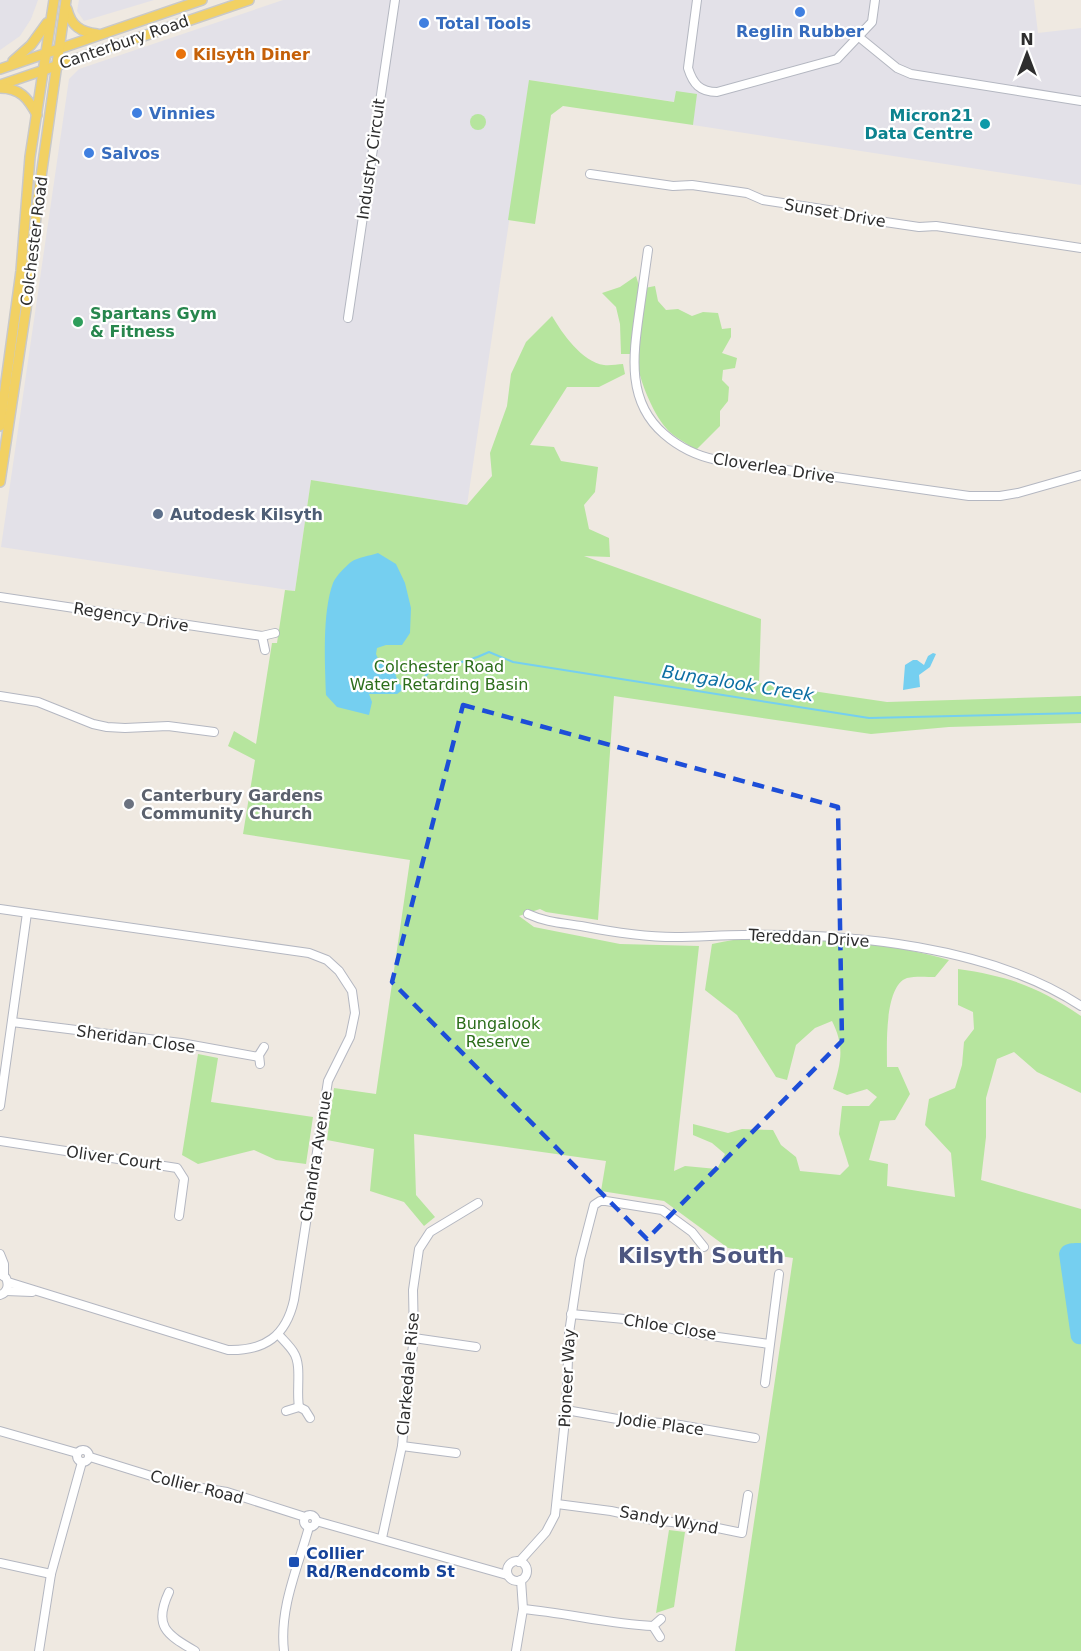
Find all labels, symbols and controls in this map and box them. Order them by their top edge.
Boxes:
marker: Reglin Rubber [793,5,807,19]
street label: Canterbury Road [57,11,191,73]
place label: Total Tools [436,14,531,33]
marker: Total Tools [417,16,431,30]
place label: Reglin Rubber [736,22,864,41]
north arrow [997,24,1057,84]
text: N [1020,30,1034,49]
place label: Kilsyth Diner [193,45,310,64]
marker: Kilsyth Diner [174,47,188,61]
street label: Industry Circuit [353,97,389,221]
place label: Vinnies [149,104,215,123]
marker: Vinnies [130,106,144,120]
place label: Micron21 Data Centre [865,106,973,143]
marker: Micron21 Data Centre [978,117,992,131]
place label: Salvos [101,144,160,163]
marker: Salvos [82,146,96,160]
street label: Colchester Road [17,175,51,307]
street label: Sunset Drive [783,195,887,231]
place label: Spartans Gym & Fitness [90,304,217,341]
marker: Spartans Gym & Fitness [71,315,85,329]
street label: Cloverlea Drive [712,449,836,487]
place label: Autodesk Kilsyth [170,505,323,524]
marker: Autodesk Kilsyth [151,507,165,521]
street label: Regency Drive [72,599,190,635]
park label: Colchester Road Water Retarding Basin [350,657,528,694]
water label: Bungalook Creek [661,661,817,706]
place label: Canterbury Gardens Community Church [141,786,323,823]
marker: Canterbury Gardens Community Church [122,797,136,811]
street label: Tereddan Drive [747,925,870,951]
park label: Bungalook Reserve [456,1014,541,1051]
street label: Sheridan Close [75,1021,197,1057]
street label: Chandra Avenue [296,1089,336,1223]
street label: Oliver Court [65,1142,163,1174]
district label: Kilsyth South [618,1243,784,1268]
street label: Chloe Close [622,1310,718,1344]
street label: Clarkedale Rise [393,1312,423,1436]
street label: Pioneer Way [555,1328,579,1428]
street label: Jodie Place [616,1408,705,1439]
street label: Collier Road [148,1466,246,1508]
street label: Sandy Wynd [618,1502,720,1538]
place label: Collier Rd/Rendcomb St [306,1544,455,1581]
marker: Collier Rd/Rendcomb St [287,1555,301,1569]

